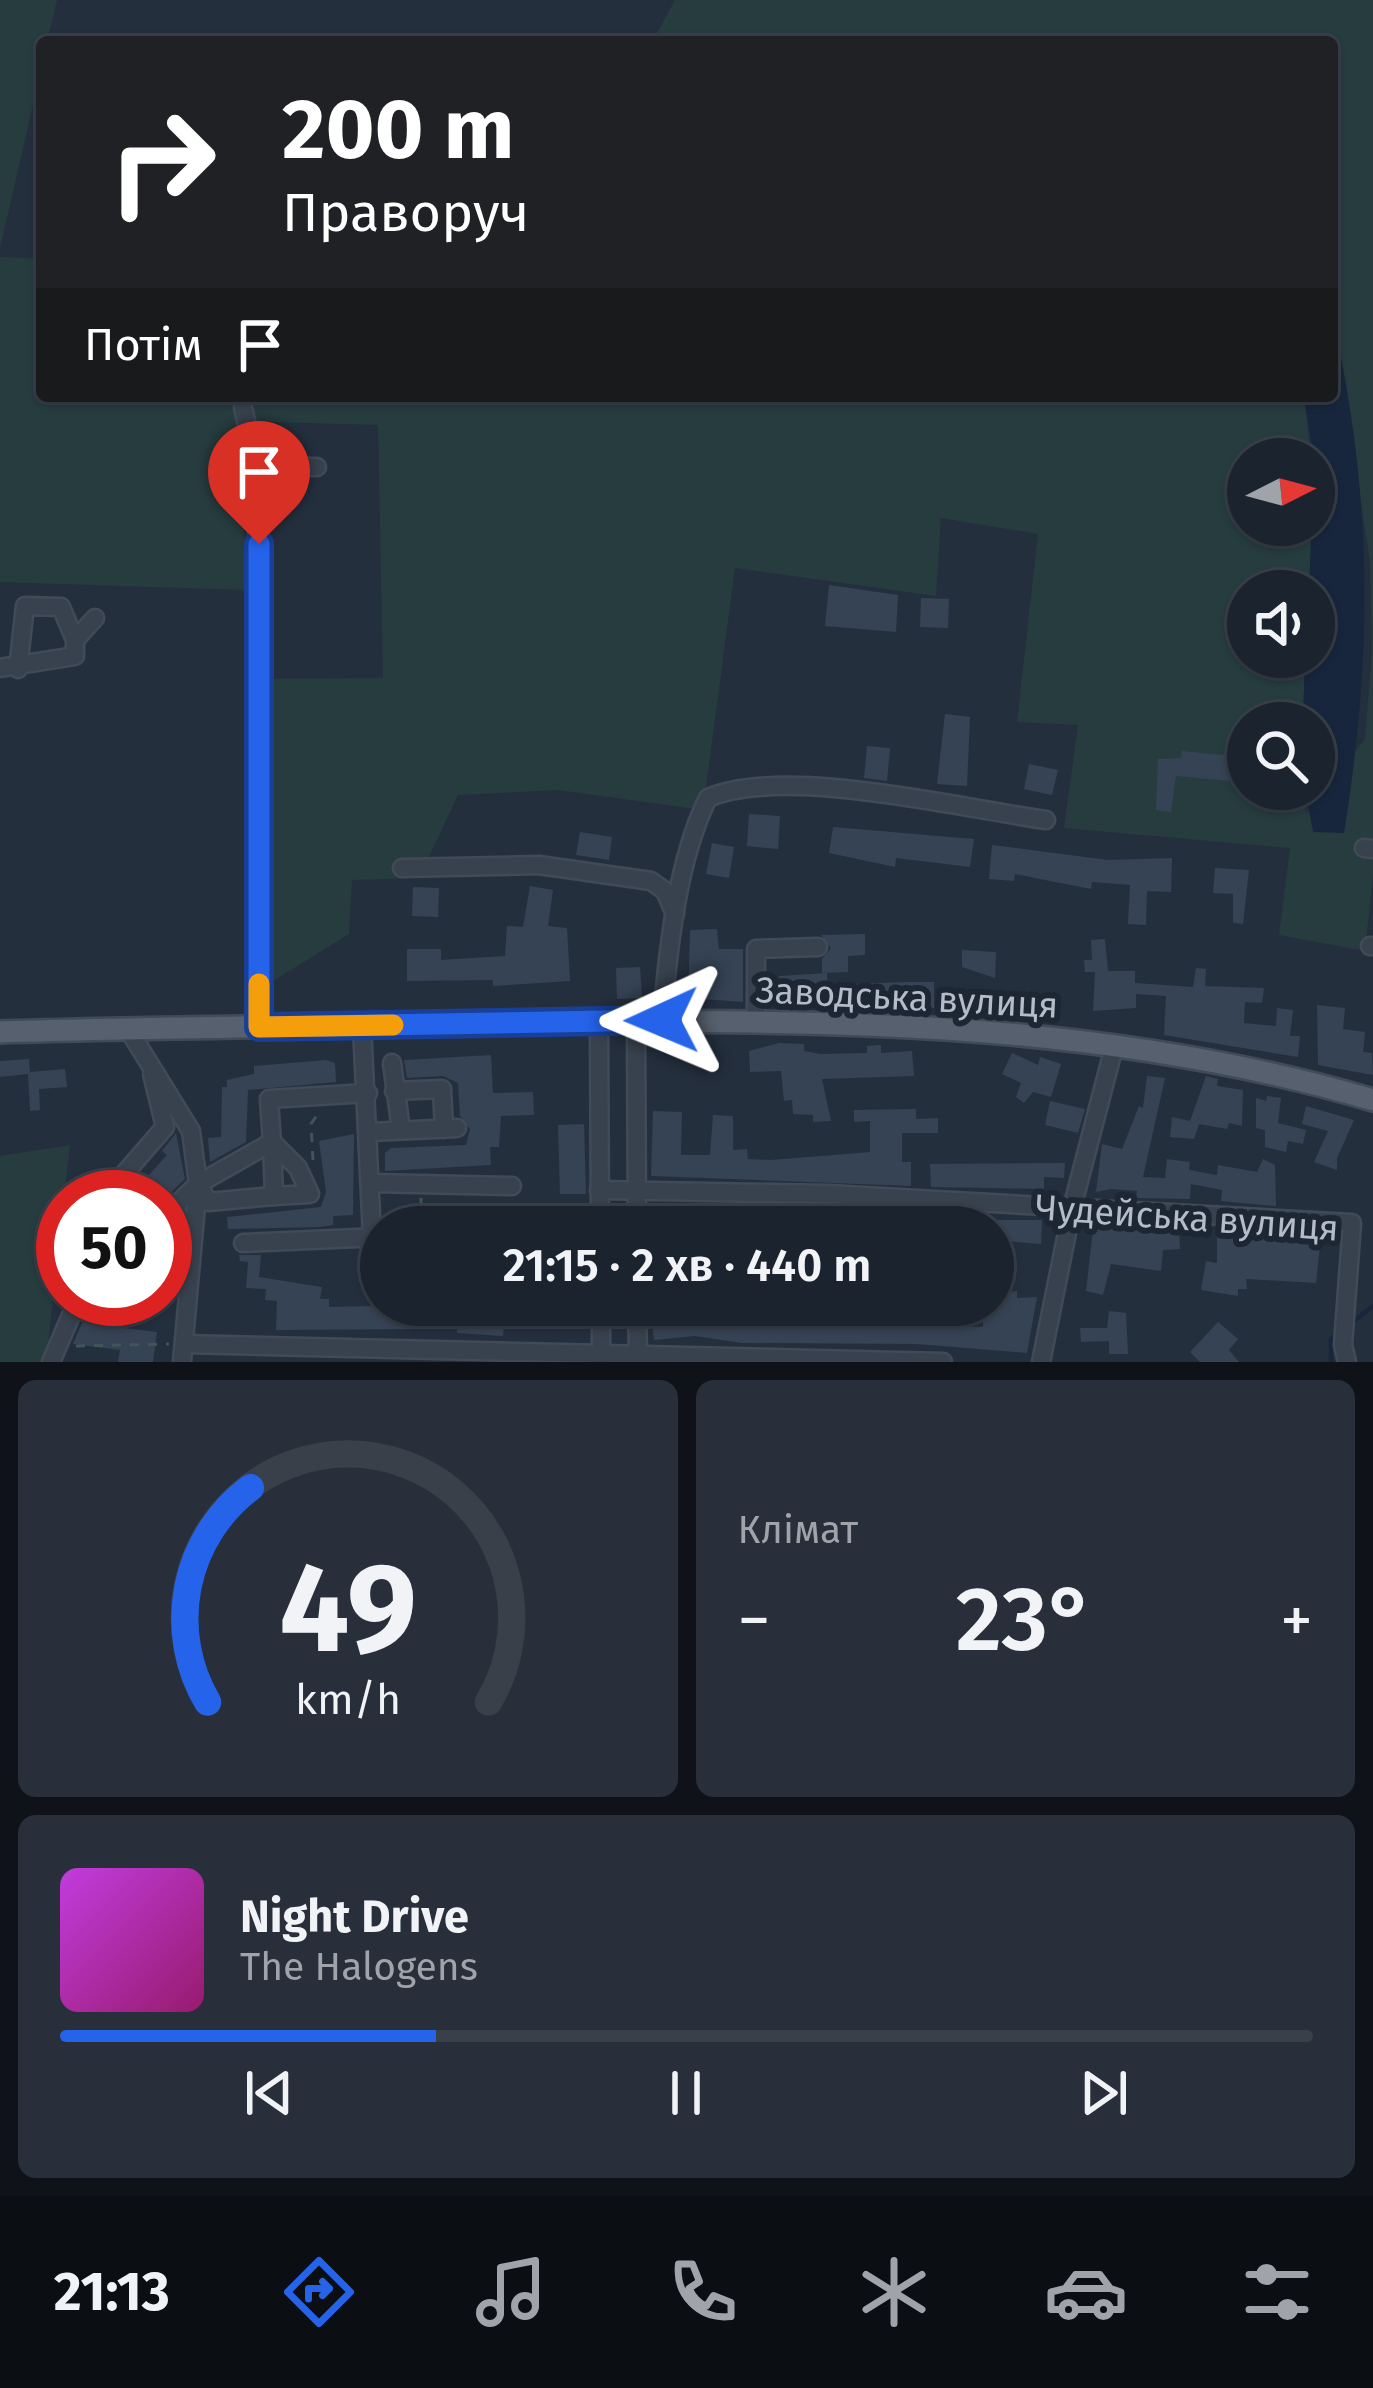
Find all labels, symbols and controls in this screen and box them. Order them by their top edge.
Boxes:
text: 200 m [282,79,515,180]
icon: right [84,84,240,240]
text: Праворуч [282,181,529,245]
icon: arrive [227,312,293,378]
text: Потім [84,318,203,372]
pin [208,421,310,544]
north arrow [1227,438,1335,546]
map controls [1227,438,1335,810]
icon: arrive [226,439,292,505]
button: sound [1227,570,1335,678]
button: search [1227,702,1335,810]
position arrow [599,957,725,1083]
street label: Заводська вулиця [755,968,1059,1028]
speed limit sign: 50 [36,1170,192,1326]
street label: Чудейська вулиця [1034,1185,1340,1251]
text: 21:15 · 2 хв · 440 m [503,1239,871,1293]
text: Клімат [738,1507,858,1553]
text: 49 [279,1534,417,1684]
text: 23° [956,1566,1095,1674]
text: − [738,1581,771,1660]
text: + [1280,1581,1313,1660]
text: km/h [295,1673,401,1724]
text: Night Drive [240,1890,469,1944]
text: The Halogens [240,1944,478,1990]
icon: previous [236,2060,302,2126]
icon: pause [653,2060,719,2126]
icon: next [1071,2060,1137,2126]
icon: directions [277,2250,361,2334]
icon: music [469,2250,553,2334]
icon: phone [661,2250,745,2334]
icon: climate [852,2250,936,2334]
icon: car [1044,2250,1128,2334]
icon: filters [1235,2250,1319,2334]
text: 21:13 [54,2260,170,2324]

